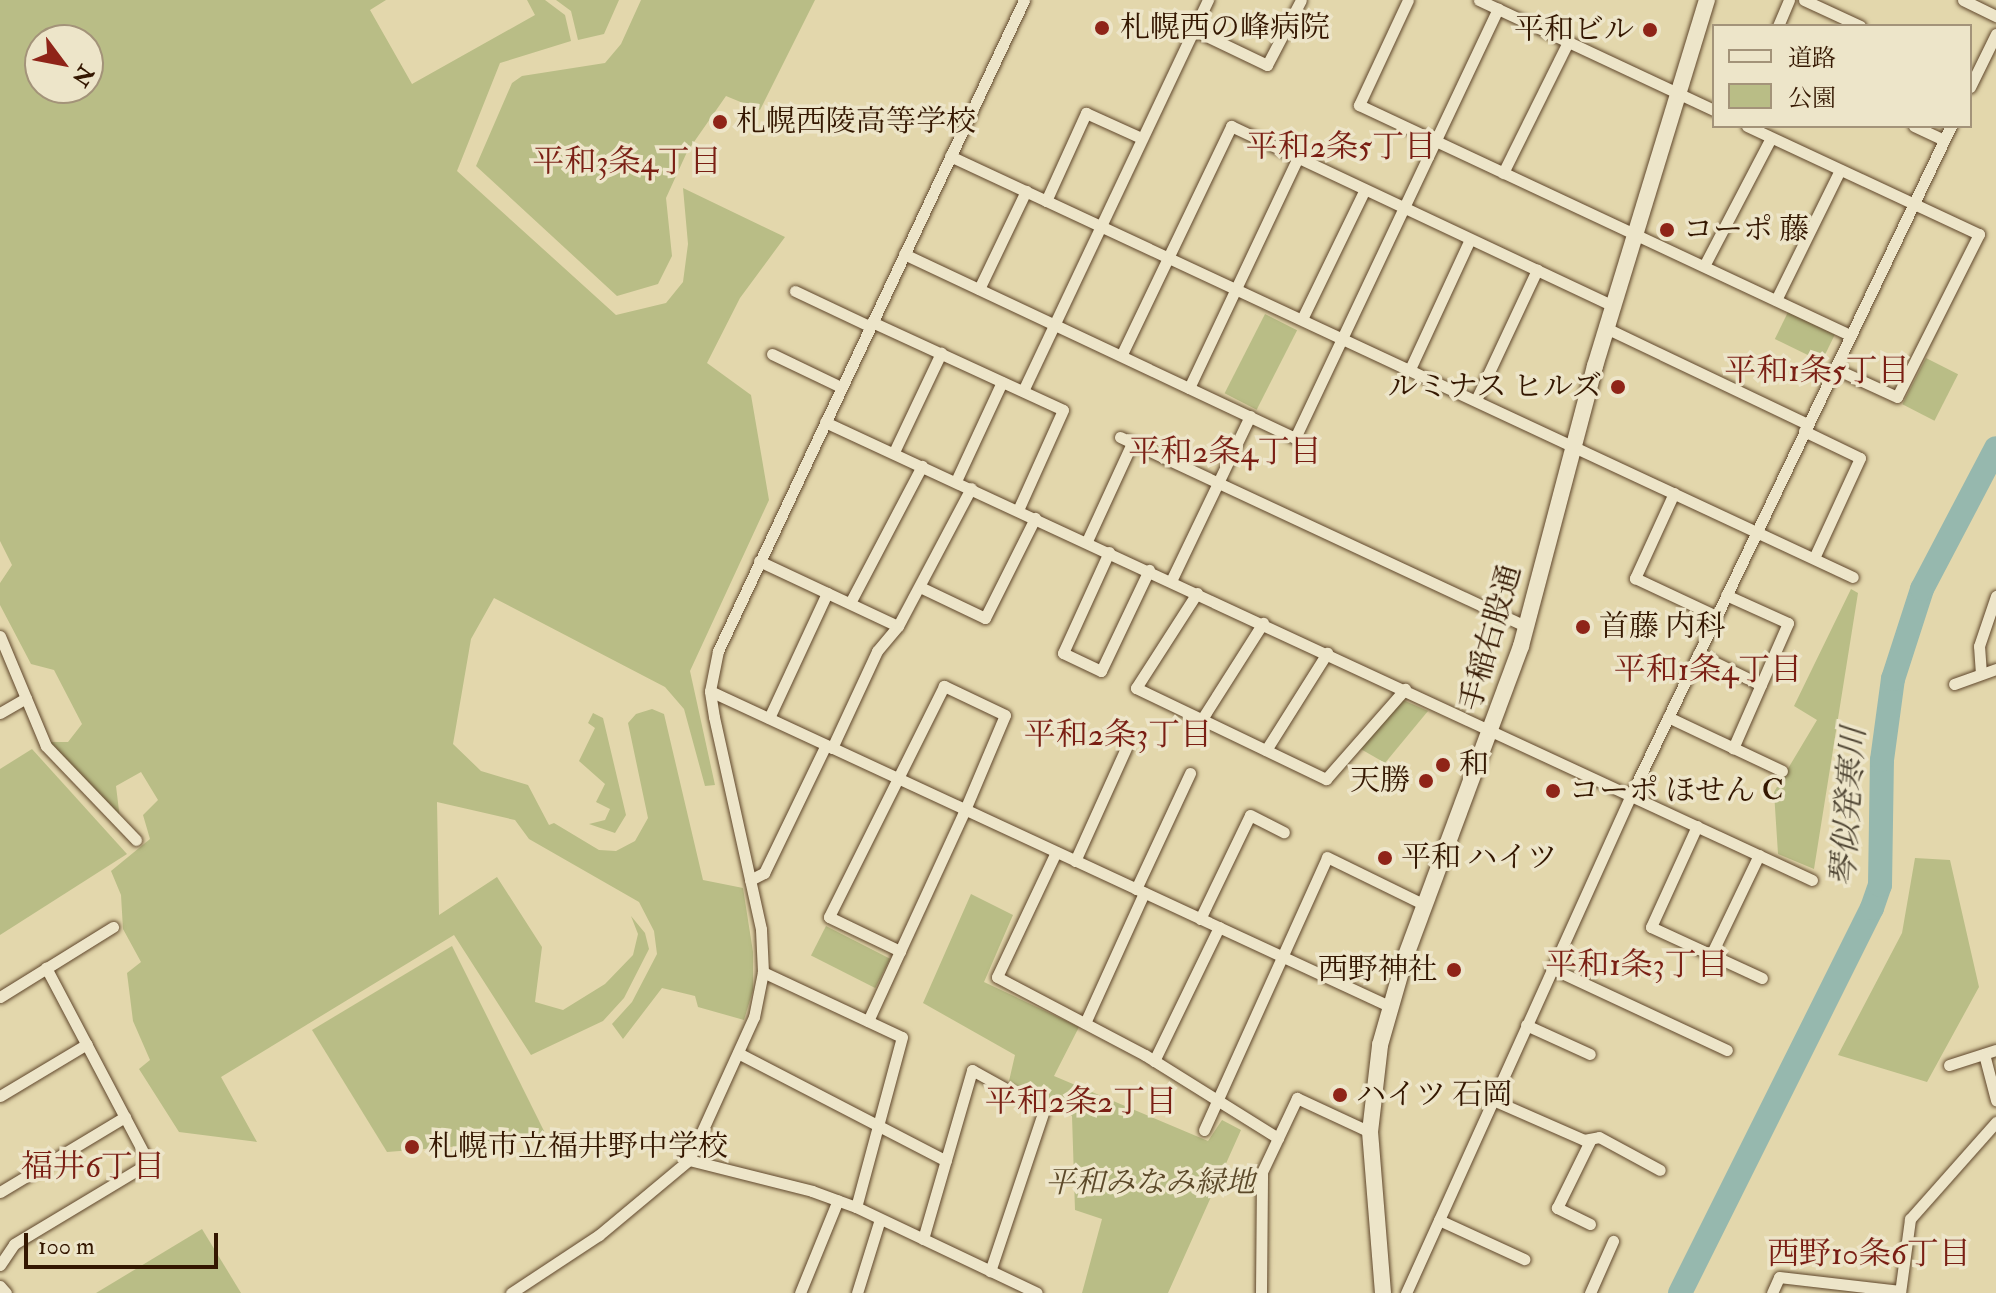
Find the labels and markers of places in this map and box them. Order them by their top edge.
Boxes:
place label: 札幌西の峰病院 [1120,10,1330,46]
place label: 平和ビル [1514,12,1634,48]
marker: 札幌西の峰病院 [1091,17,1113,39]
marker: 平和ビル [1641,21,1659,39]
place label: 札幌西陵高等学校 [736,104,976,140]
marker: 札幌西陵高等学校 [711,113,729,131]
place label: コーポ 藤 [1683,212,1809,248]
marker: コーポ 藤 [1658,221,1676,239]
place label: ルミナス ヒルズ [1386,369,1602,405]
marker: ルミナス ヒルズ [1609,378,1627,396]
place label: 首藤 内科 [1599,609,1725,645]
marker: 首藤 内科 [1574,618,1592,636]
place label: 和 [1459,747,1489,783]
marker: 和 [1434,756,1452,774]
place label: 天勝 [1350,763,1410,799]
marker: 天勝 [1417,772,1435,790]
place label: コーポ ほせん C [1569,773,1784,809]
marker: コーポ ほせん C [1544,782,1562,800]
place label: 平和 ハイツ [1401,840,1557,876]
marker: 平和 ハイツ [1376,849,1394,867]
place label: 西野神社 [1318,952,1438,988]
marker: 西野神社 [1445,961,1463,979]
place label: ハイツ 石岡 [1356,1077,1512,1113]
marker: ハイツ 石岡 [1331,1086,1349,1104]
place label: 札幌市立福井野中学校 [428,1129,728,1165]
marker: 札幌市立福井野中学校 [403,1138,421,1156]

